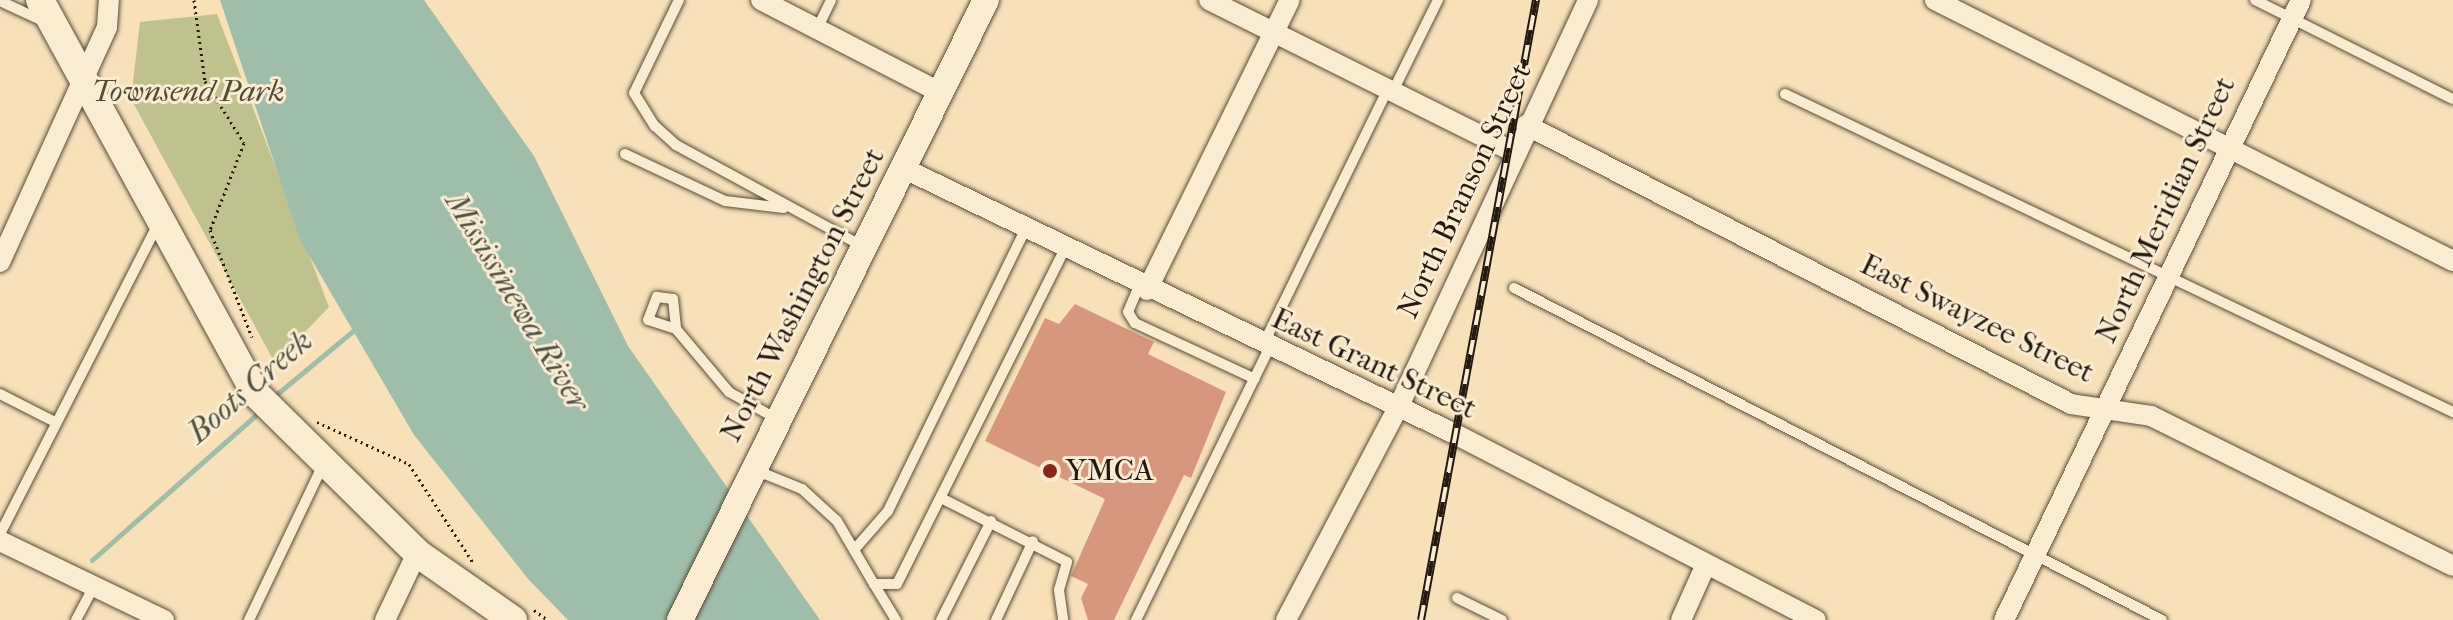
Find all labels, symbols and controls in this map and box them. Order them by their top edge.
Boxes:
street label: North Branson Street [1390,58,1540,324]
street label: North Meridian Street [2088,71,2244,349]
park label: Townsend Park [92,74,284,110]
street label: North Washington Street [713,142,893,448]
water label: Mississinewa River [437,186,597,418]
street label: East Swayzee Street [1854,247,2100,391]
street label: East Grant Street [1266,301,1482,427]
water label: Boots Creek [180,322,320,452]
place label: YMCA [1066,453,1153,489]
marker: YMCA [1041,462,1059,480]

